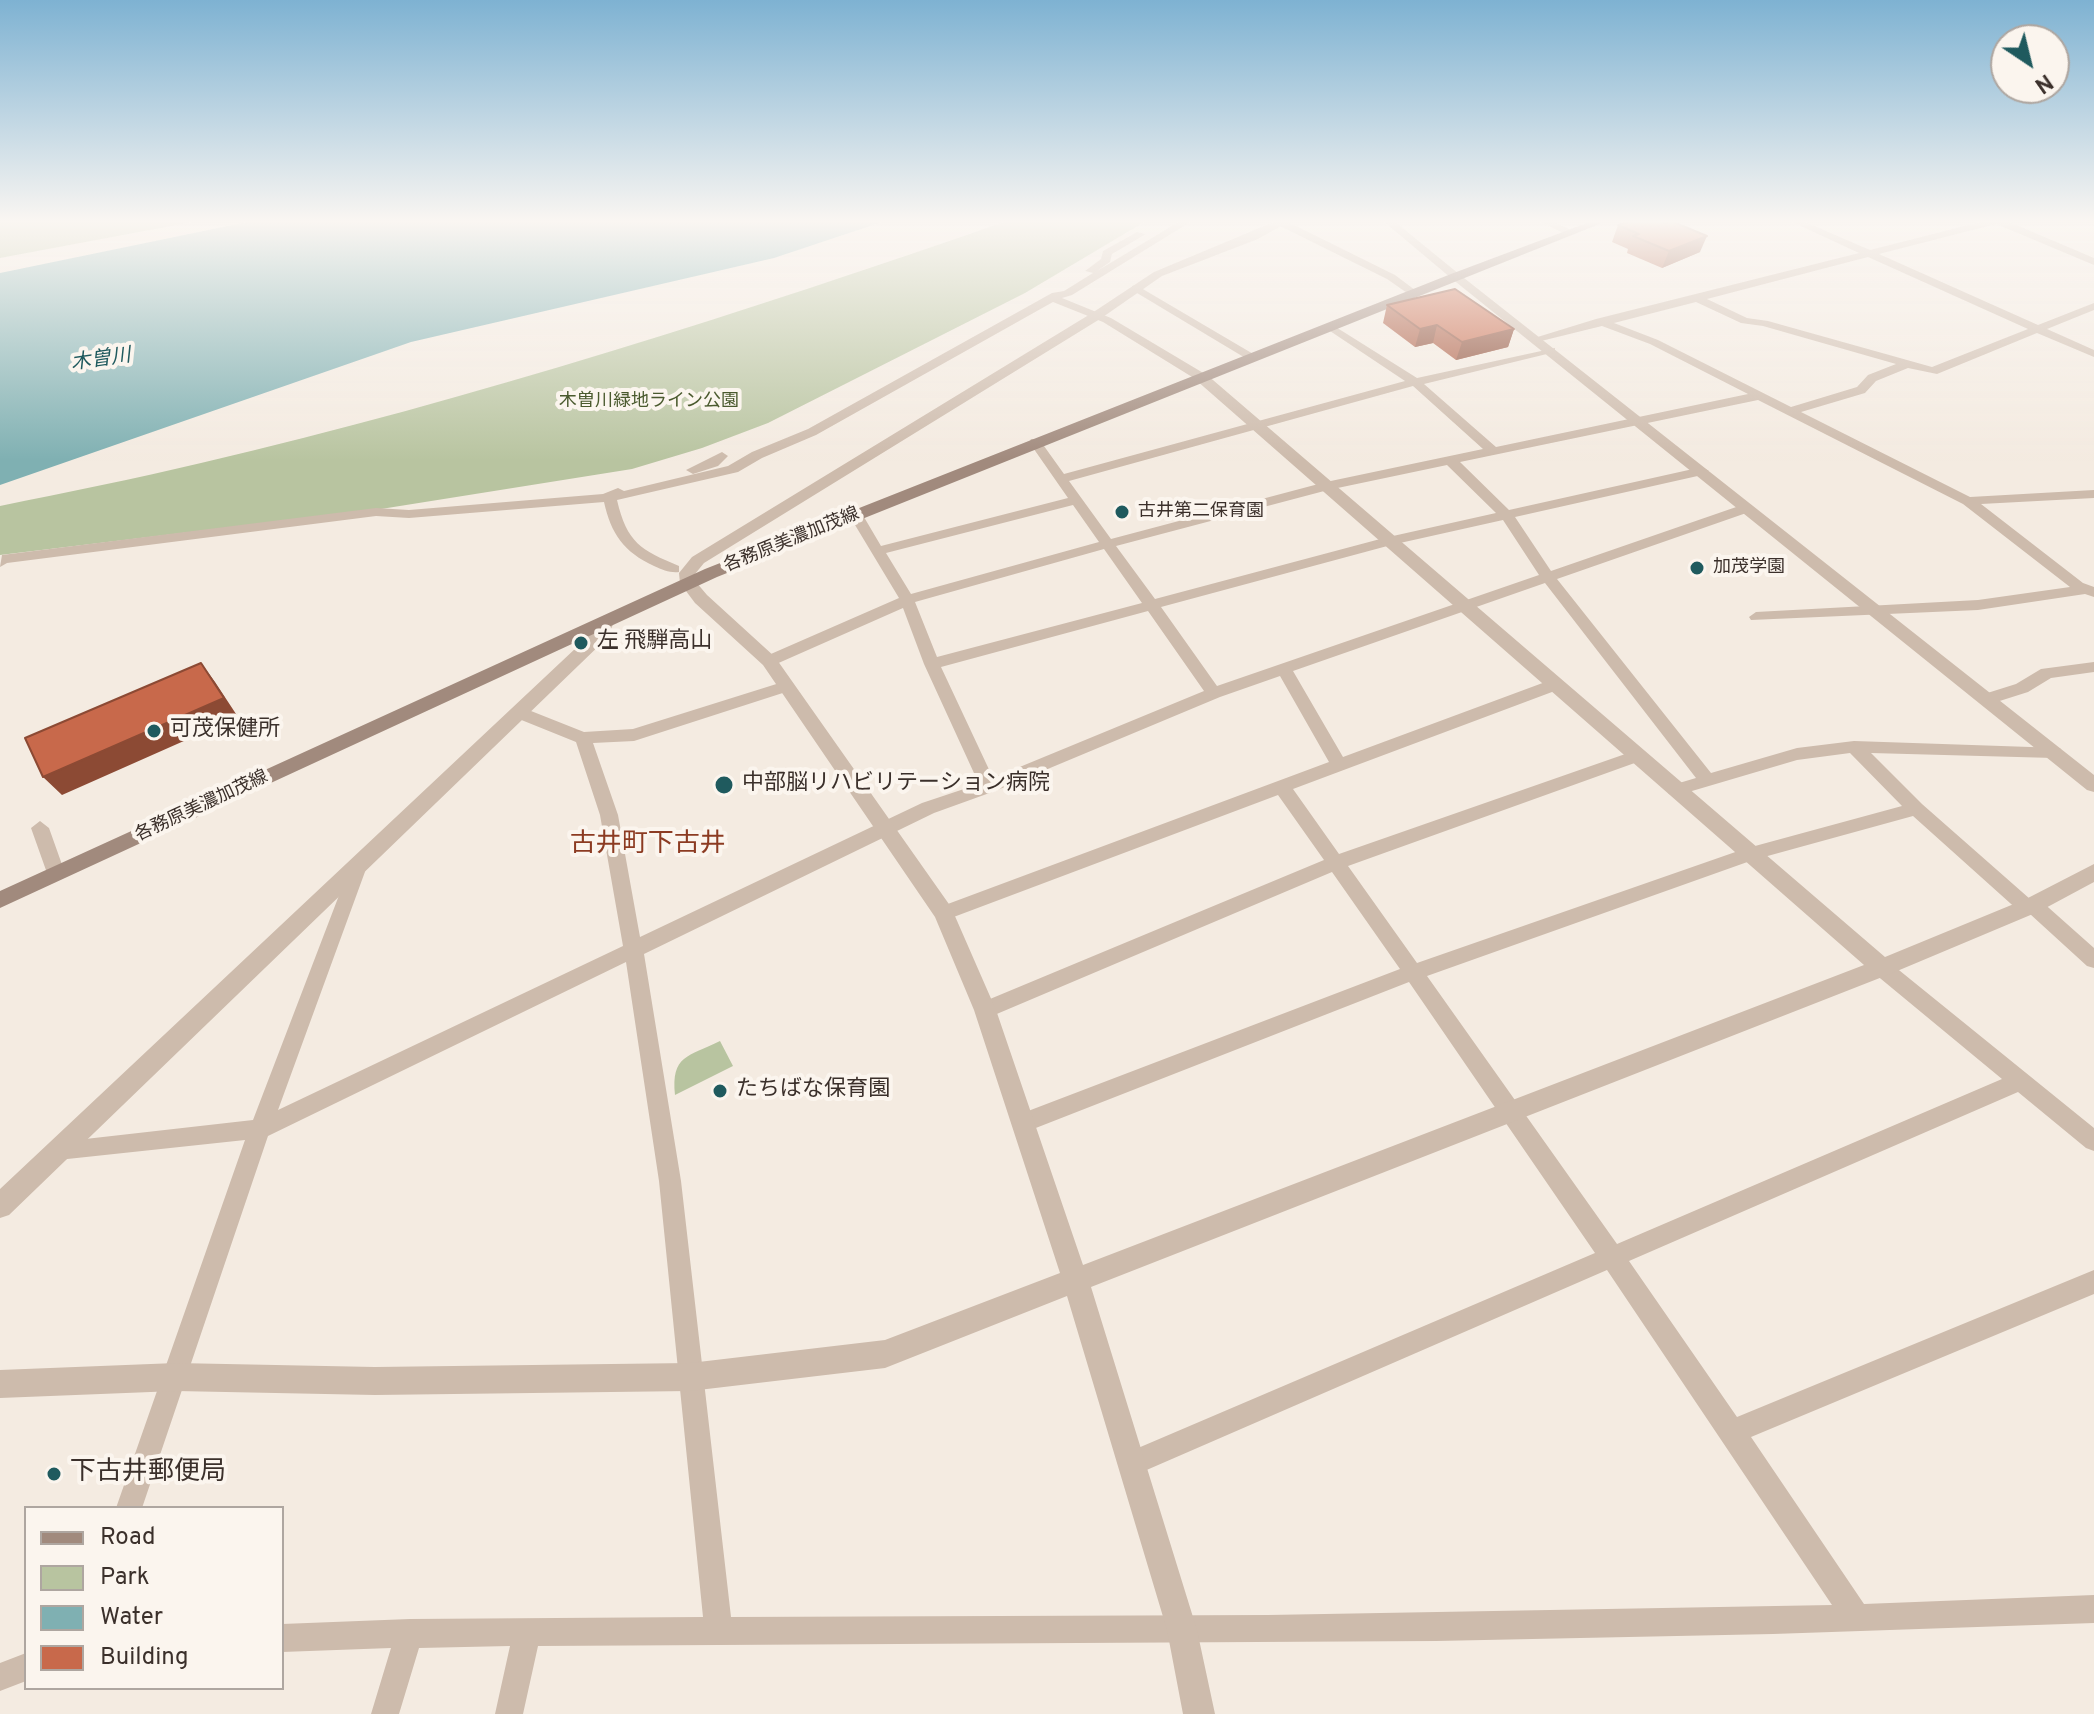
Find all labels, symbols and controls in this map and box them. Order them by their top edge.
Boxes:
north arrow [1990,24,2070,104]
text: N [2029,67,2057,98]
water label: 木曽川 [70,345,132,377]
park label: 木曽川緑地ライン公園 [559,391,739,413]
place label: 古井第二保育園 [1138,501,1264,523]
marker: 古井第二保育園 [1113,503,1131,521]
street label: 各務原美濃加茂線 [721,504,863,578]
place label: 加茂学園 [1713,557,1785,579]
marker: 加茂学園 [1688,559,1706,577]
place label: 左 飛騨高山 [597,630,712,656]
marker: 左 飛騨高山 [572,634,590,652]
place label: 可茂保健所 [170,718,280,744]
marker: 可茂保健所 [145,722,163,740]
street label: 各務原美濃加茂線 [132,767,272,847]
place label: 中部脳リハビリテーション病院 [742,772,1050,798]
marker: 中部脳リハビリテーション病院 [713,774,735,796]
district label: 古井町下古井 [570,830,726,862]
place label: たちばな保育園 [736,1078,890,1104]
marker: たちばな保育園 [711,1082,729,1100]
place label: 下古井郵便局 [70,1458,226,1490]
marker: 下古井郵便局 [45,1465,63,1483]
legend [24,1506,284,1690]
text: Road [100,1523,156,1553]
text: Park [100,1563,150,1593]
text: Water [100,1603,163,1633]
text: Building [100,1643,189,1673]

